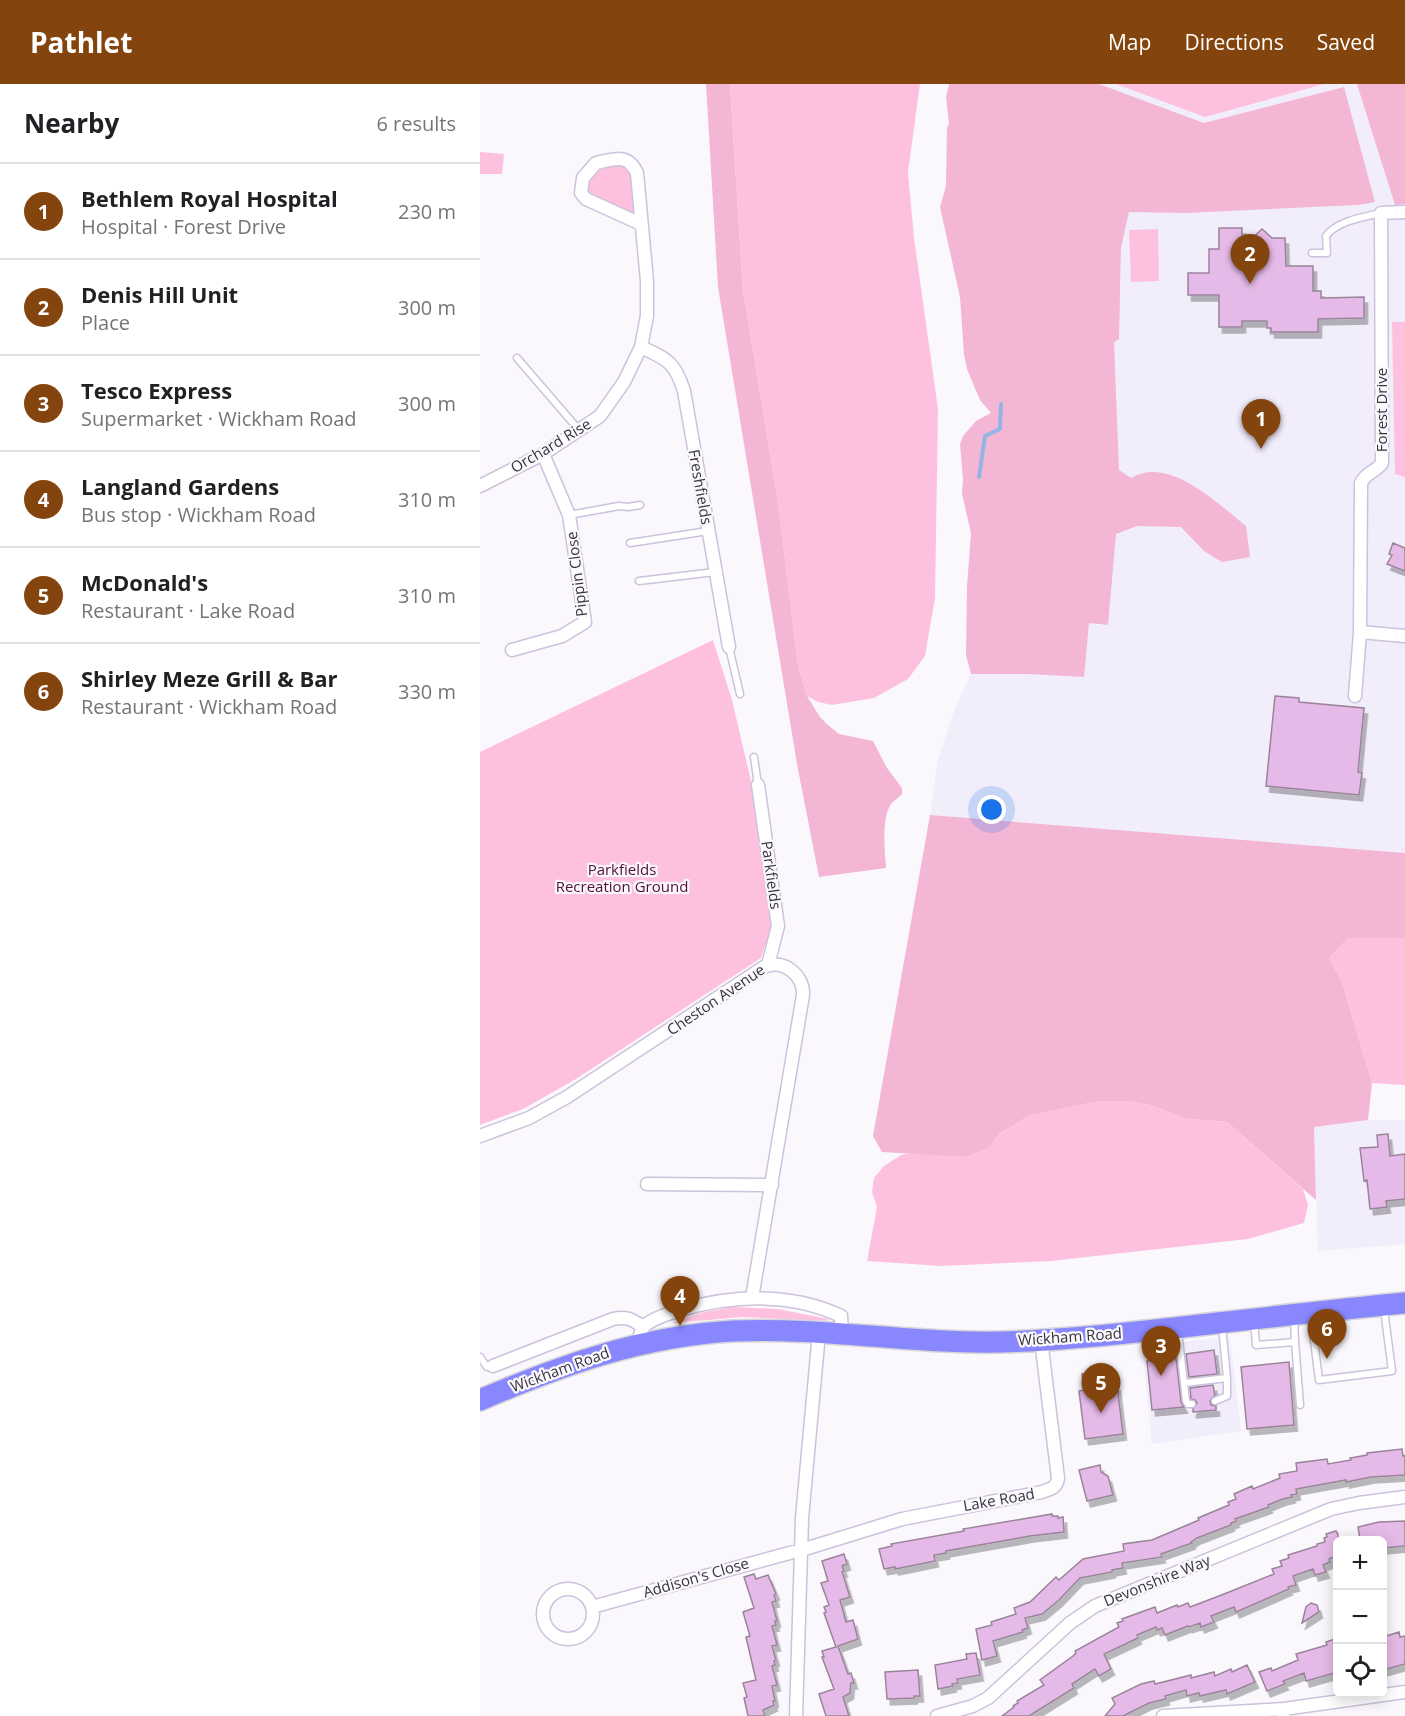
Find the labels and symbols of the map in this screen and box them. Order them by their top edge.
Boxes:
pin: 2 [1230,234,1270,284]
street label: Forest Drive [1371,368,1391,452]
pin: 1 [1242,400,1280,449]
street label: Orchard Rise [507,413,594,477]
street label: Freshfields [685,448,717,526]
street label: Pippin Close [561,530,591,618]
your location [977,795,1006,824]
street label: Parkfields [757,839,787,910]
park label: Parkfields Recreation Ground [556,859,688,896]
street label: Cheston Avenue [663,959,768,1039]
pin: 4 [660,1276,700,1326]
pin: 6 [1308,1310,1346,1359]
street label: Wickham Road [1017,1322,1122,1350]
pin: 3 [1142,1326,1180,1376]
street label: Wickham Road [507,1342,612,1396]
pin: 5 [1082,1364,1120,1413]
street label: Lake Road [962,1483,1036,1515]
street label: Devonshire Way [1100,1549,1213,1611]
street label: Addison's Close [640,1552,751,1602]

